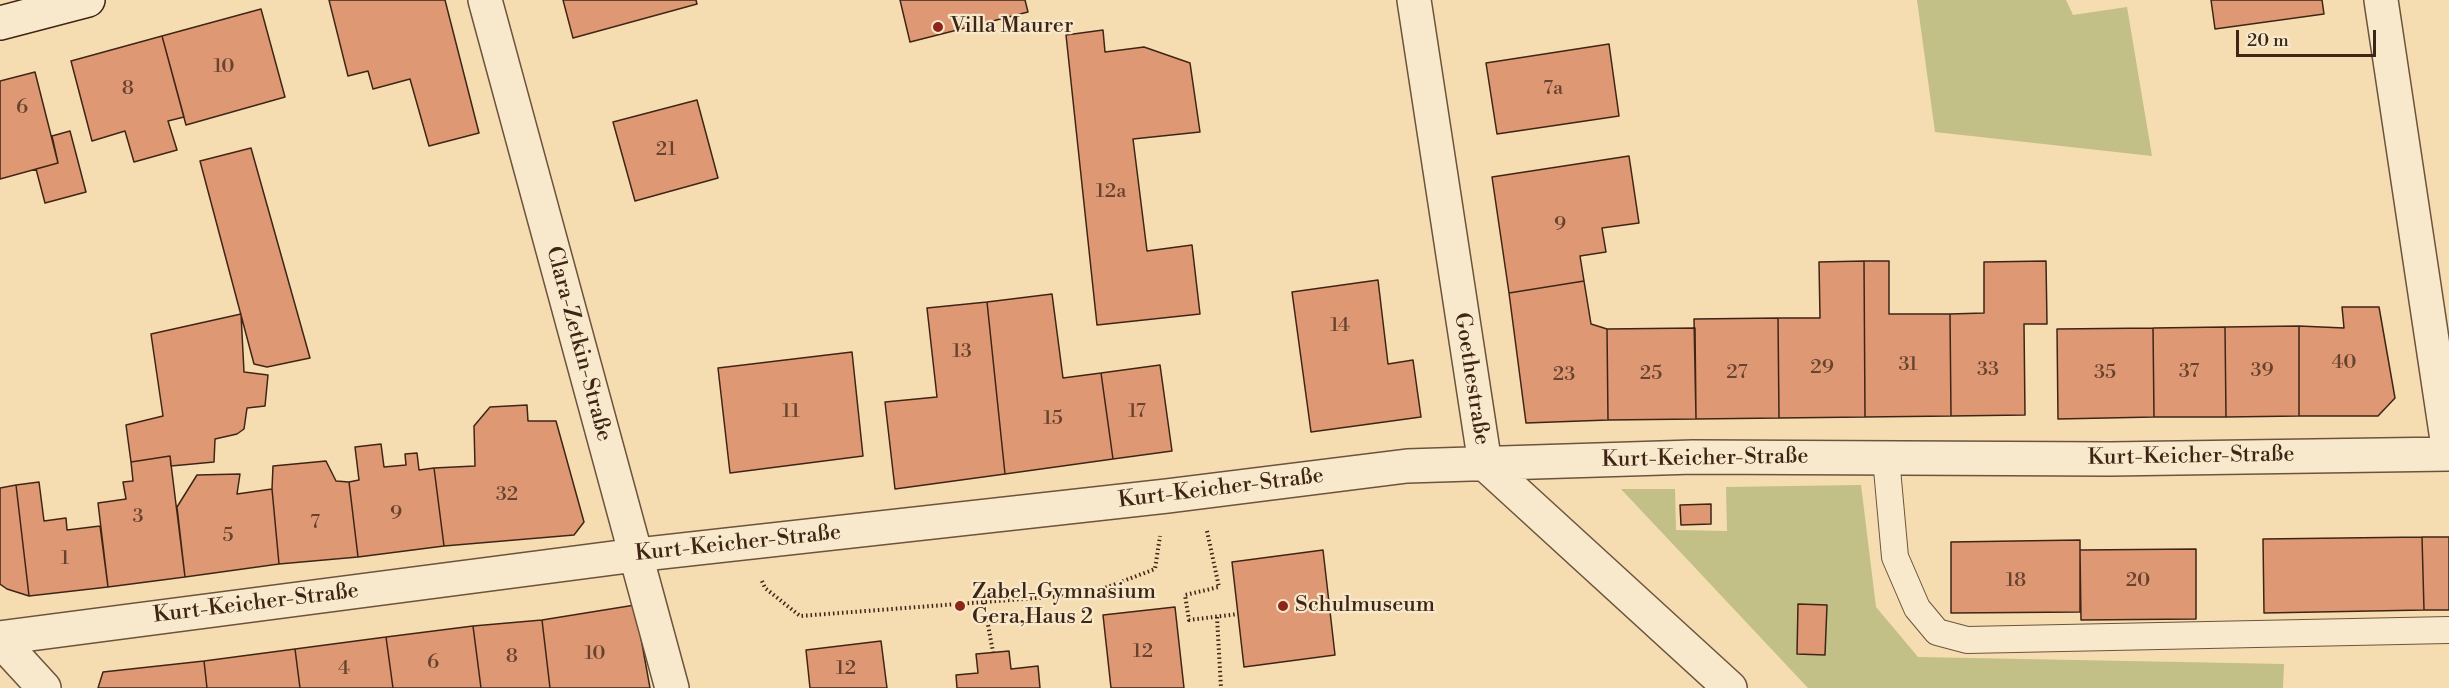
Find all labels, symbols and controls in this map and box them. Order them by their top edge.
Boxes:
place label: Villa Maurer [950,14,1073,40]
scale bar [2239,18,2378,56]
marker: Villa Maurer [931,20,945,34]
text: 20 m [2247,29,2289,52]
house number: 10 [213,55,235,79]
house number: 8 [122,77,134,101]
house number: 7a [1543,77,1563,101]
house number: 6 [16,96,28,120]
house number: 21 [656,138,676,162]
house number: 12a [1096,180,1126,204]
house number: 9 [1554,213,1566,237]
street label: Clara-Zetkin-Straße [539,244,617,444]
street label: Goethestraße [1448,311,1494,447]
house number: 14 [1330,314,1350,338]
house number: 13 [952,340,972,364]
house number: 40 [2331,351,2357,375]
house number: 31 [1898,353,1918,377]
house number: 29 [1810,356,1834,380]
house number: 33 [1977,358,1999,382]
house number: 39 [2250,359,2274,383]
house number: 37 [2179,360,2199,384]
house number: 27 [1726,361,1748,385]
house number: 35 [2094,361,2116,385]
house number: 25 [1640,362,1662,386]
house number: 23 [1553,363,1575,387]
house number: 11 [782,400,800,424]
house number: 17 [1128,400,1146,424]
house number: 15 [1043,407,1063,431]
street label: Kurt-Keicher-Straße [2087,442,2295,472]
street label: Kurt-Keicher-Straße [1601,444,1809,474]
street label: Kurt-Keicher-Straße [1117,463,1325,515]
house number: 32 [496,483,518,507]
house number: 9 [390,502,402,526]
house number: 3 [132,505,144,529]
house number: 7 [310,511,320,535]
street label: Kurt-Keicher-Straße [634,520,842,568]
house number: 5 [222,524,234,548]
house number: 1 [61,547,69,571]
house number: 18 [2006,569,2026,593]
house number: 20 [2126,569,2150,593]
street label: Kurt-Keicher-Straße [152,578,360,630]
place label: Zabel-Gymnasium Gera,Haus 2 [972,580,1156,632]
place label: Schulmuseum [1295,593,1435,619]
marker: Zabel-Gymnasium Gera,Haus 2 [953,599,967,613]
marker: Schulmuseum [1276,599,1290,613]
house number: 12 [1133,640,1153,664]
house number: 10 [584,642,606,666]
house number: 8 [506,645,518,669]
house number: 6 [427,651,439,675]
house number: 4 [338,657,350,681]
house number: 12 [836,657,856,681]

